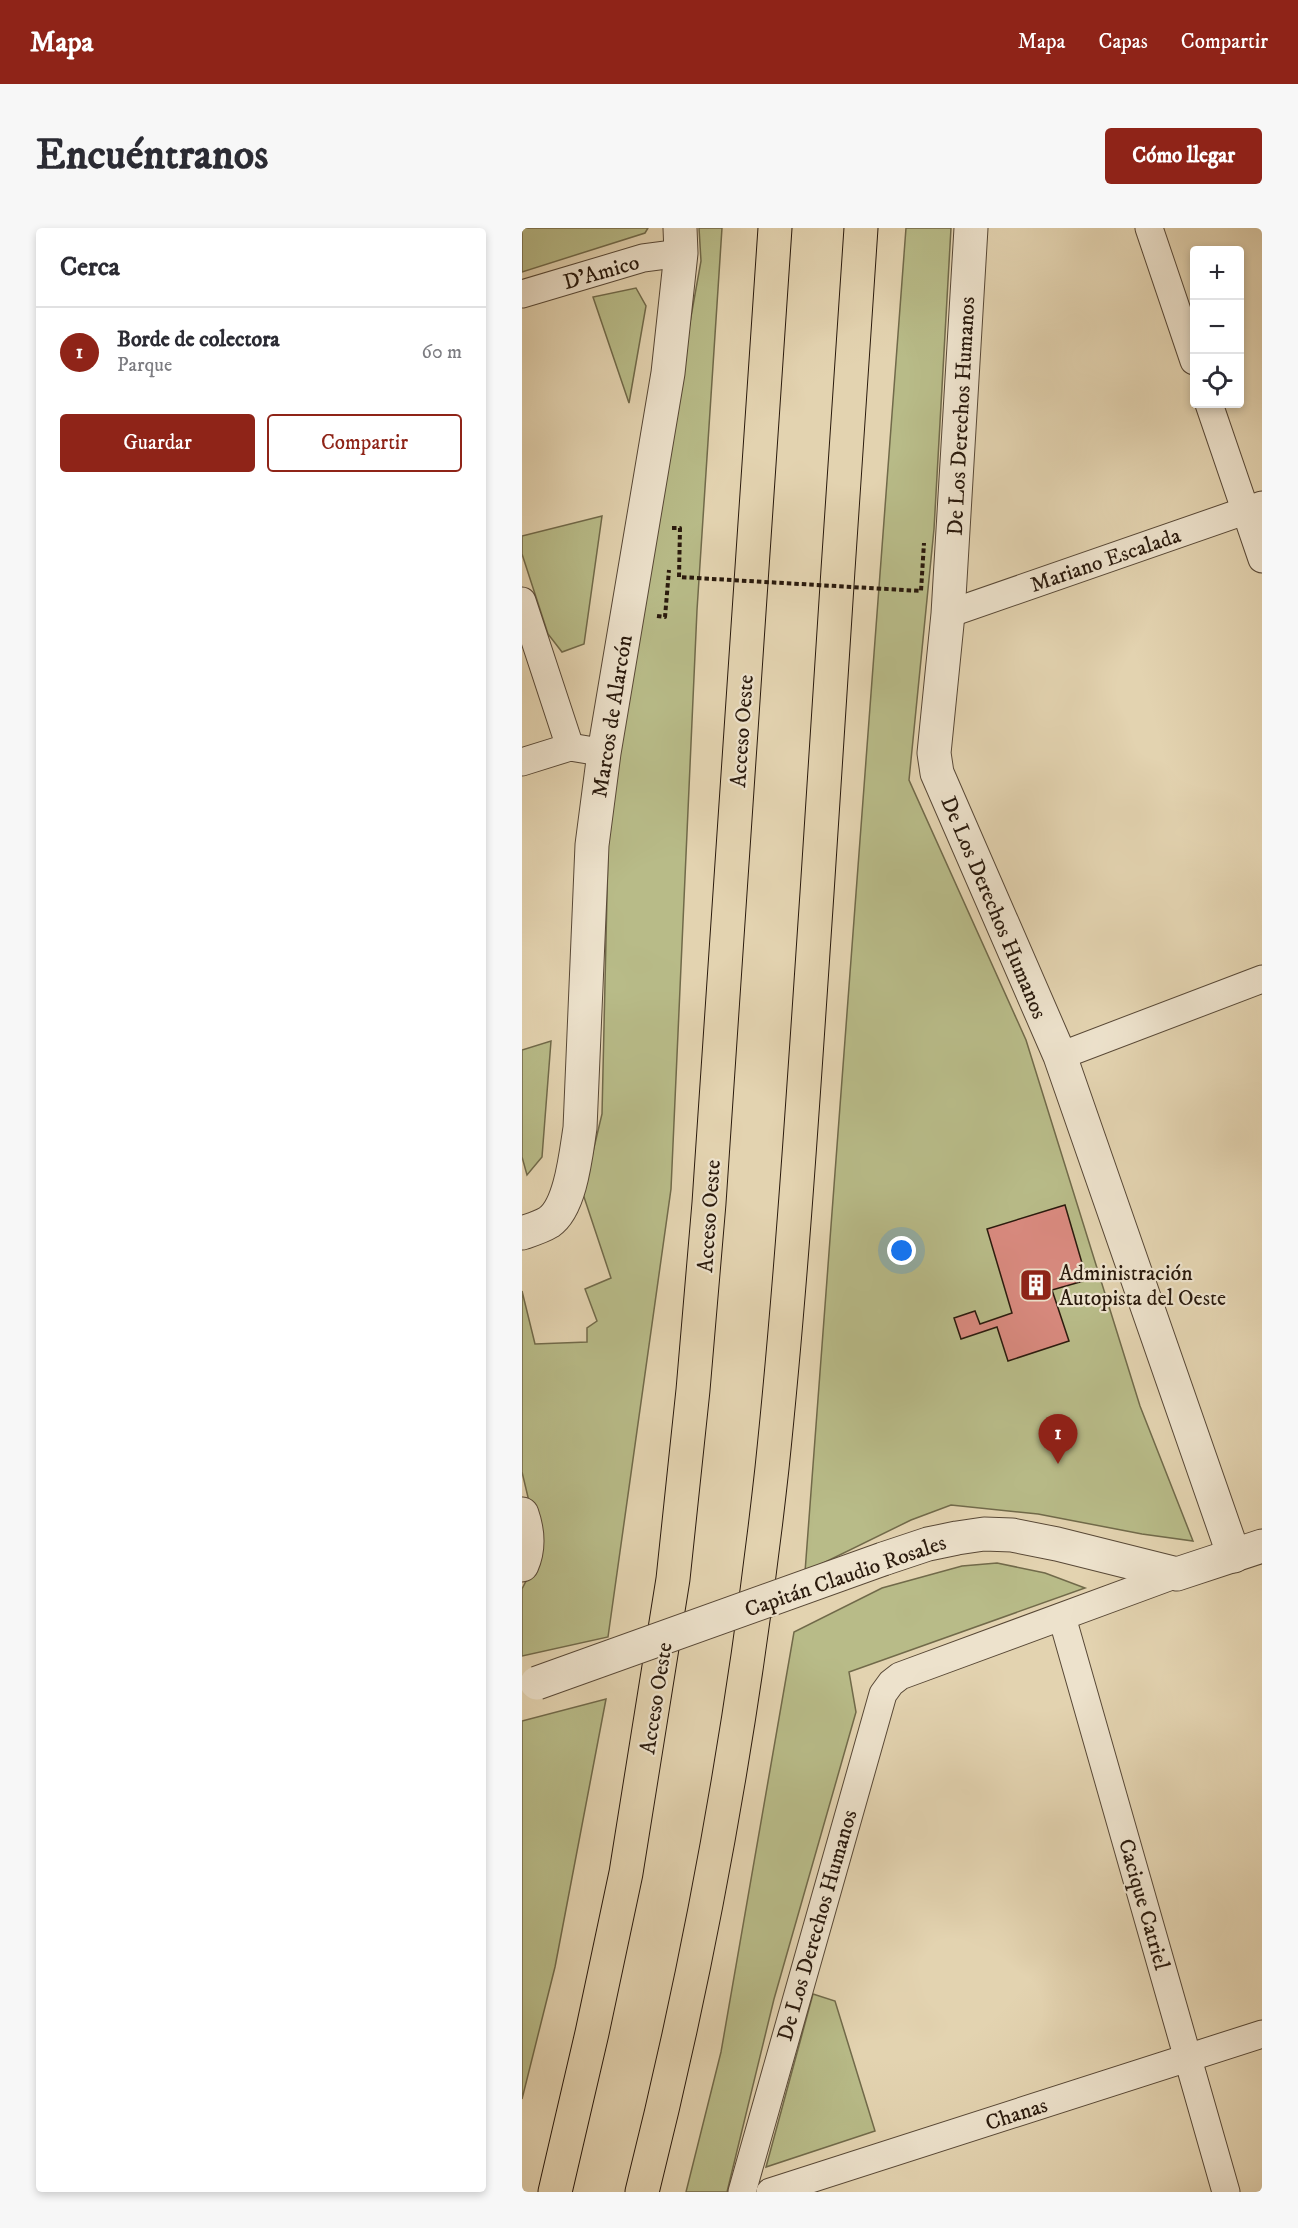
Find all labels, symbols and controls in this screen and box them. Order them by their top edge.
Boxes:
text: Mapa [30,25,93,60]
text: Mapa [1018,29,1065,55]
text: Capas [1098,29,1148,55]
text: Compartir [1181,29,1268,55]
button: Cómo llegar [1105,128,1262,184]
text: Encuéntranos [36,130,268,182]
map controls [1190,246,1244,408]
button: + [1190,246,1244,300]
street label: D'Amico [560,249,642,296]
text: Cerca [60,251,120,284]
street label: De Los Derechos Humanos [942,296,981,536]
button: − [1190,300,1244,354]
text: Borde de colectora [117,326,280,353]
text: 1 [76,340,83,365]
text: 60 m [422,340,462,365]
text: Parque [117,353,172,378]
button: locate [1190,354,1244,408]
button: Guardar [60,414,255,472]
button: Compartir [267,414,462,472]
street label: Mariano Escalada [1027,522,1185,599]
street label: Marcos de Alarcón [586,632,639,800]
street label: Acceso Oeste [725,674,760,788]
street label: De Los Derechos Humanos [934,792,1053,1023]
street label: Acceso Oeste [692,1159,727,1273]
your location [887,1236,916,1265]
place label: Administración Autopista del Oeste [1059,1260,1226,1312]
building icon: Administración Autopista del Oeste [1018,1267,1054,1303]
pin: 1 [1038,1414,1078,1464]
street label: Capitán Claudio Rosales [741,1529,950,1624]
street label: Acceso Oeste [634,1640,679,1756]
street label: De Los Derechos Humanos [771,1807,863,2044]
street label: Cacique Catriel [1112,1836,1175,1973]
street label: Chanas [982,2092,1051,2137]

